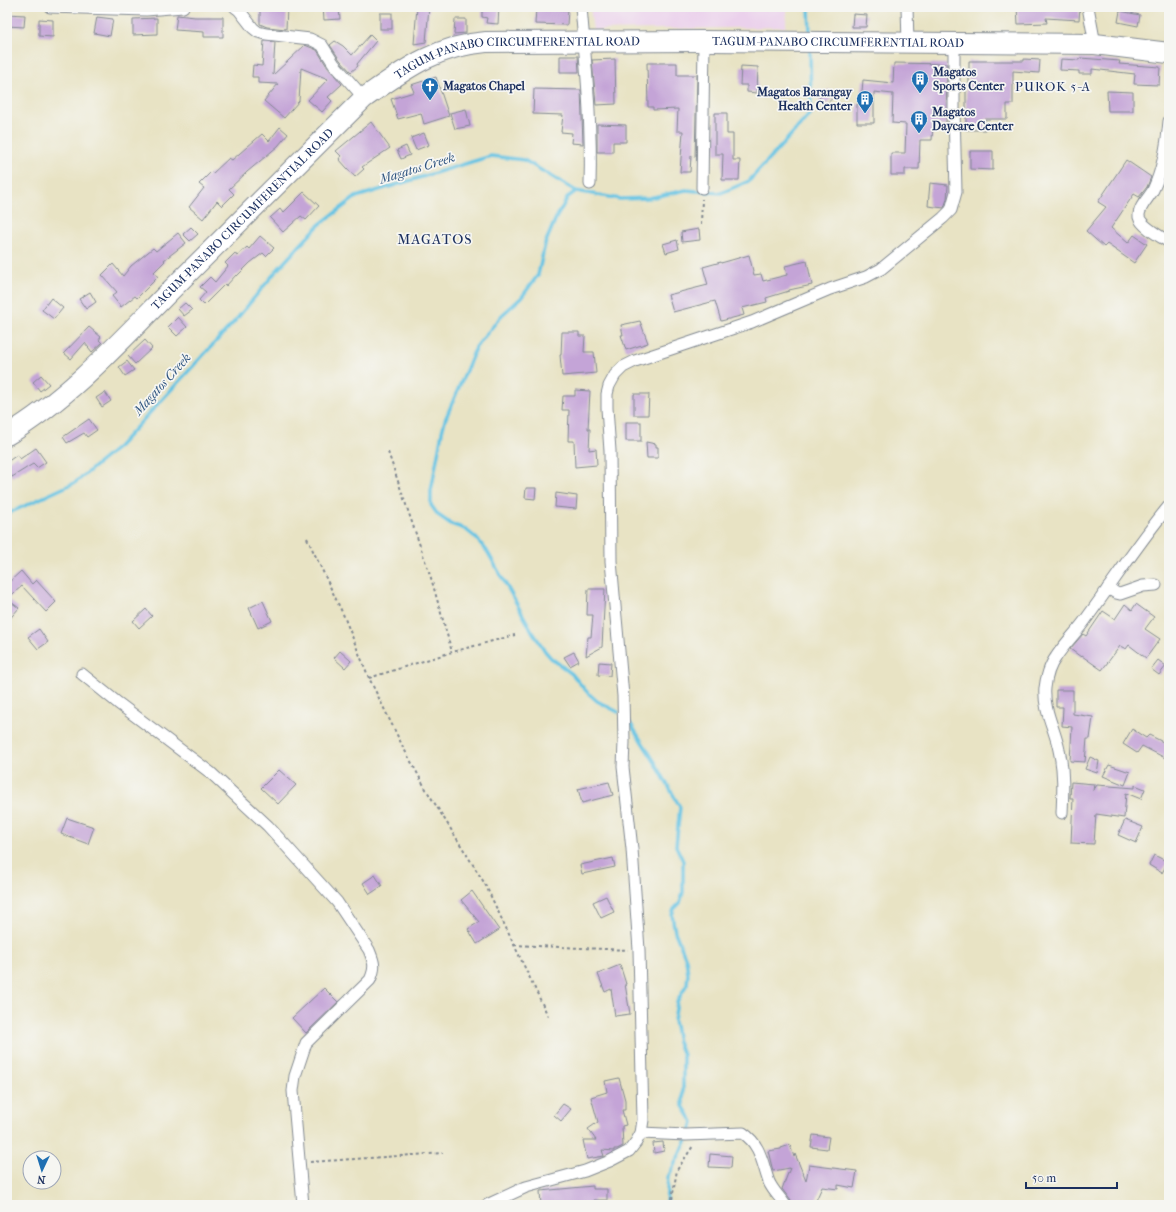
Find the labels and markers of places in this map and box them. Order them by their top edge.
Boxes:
place label: Magatos Sports Center [932,65,1005,94]
building icon: Magatos Sports Center [910,69,930,94]
church icon: Magatos Chapel [420,76,440,101]
place label: Magatos Chapel [442,79,526,94]
place label: Magatos Barangay Health Center [756,85,853,113]
building icon: Magatos Barangay Health Center [855,89,875,114]
place label: Magatos Daycare Center [931,105,1014,134]
building icon: Magatos Daycare Center [909,109,929,134]

